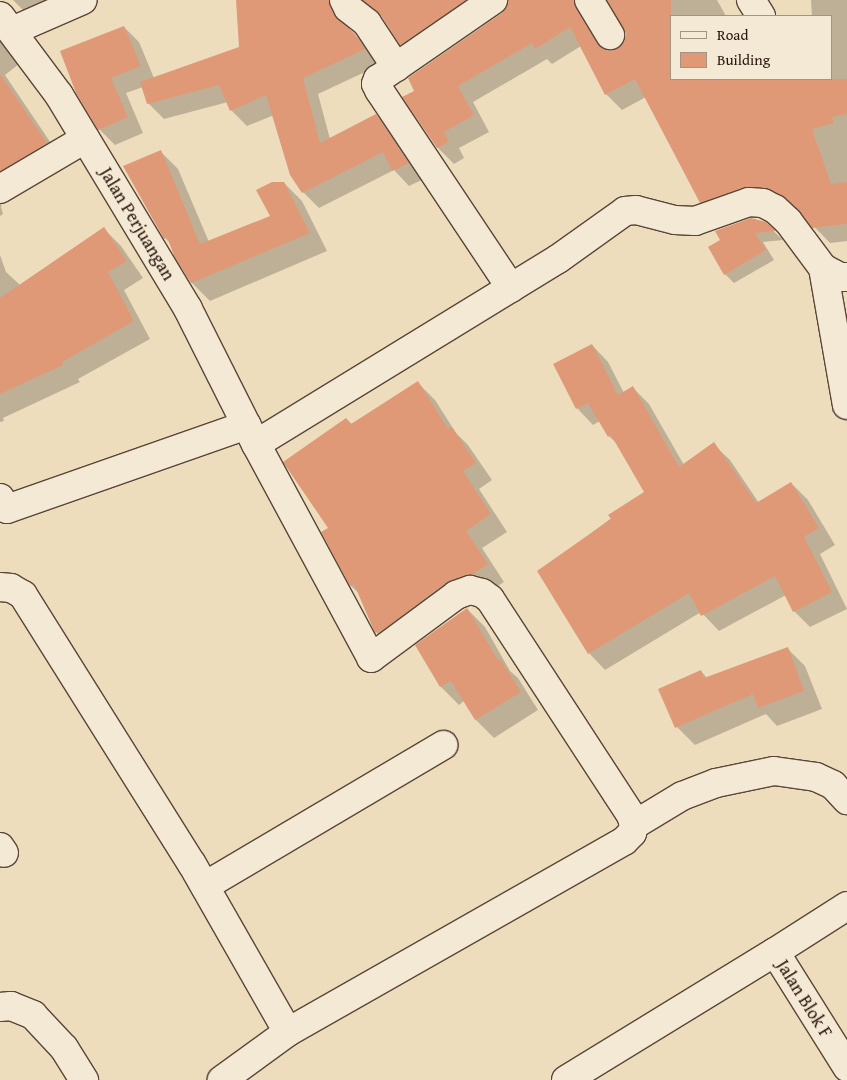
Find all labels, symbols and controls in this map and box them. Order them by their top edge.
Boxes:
legend [670,15,832,80]
text: Road [717,24,748,45]
text: Building [717,49,770,70]
street label: Jalan Perjuangan [95,164,179,284]
street label: Jalan Blok F [771,956,837,1042]

